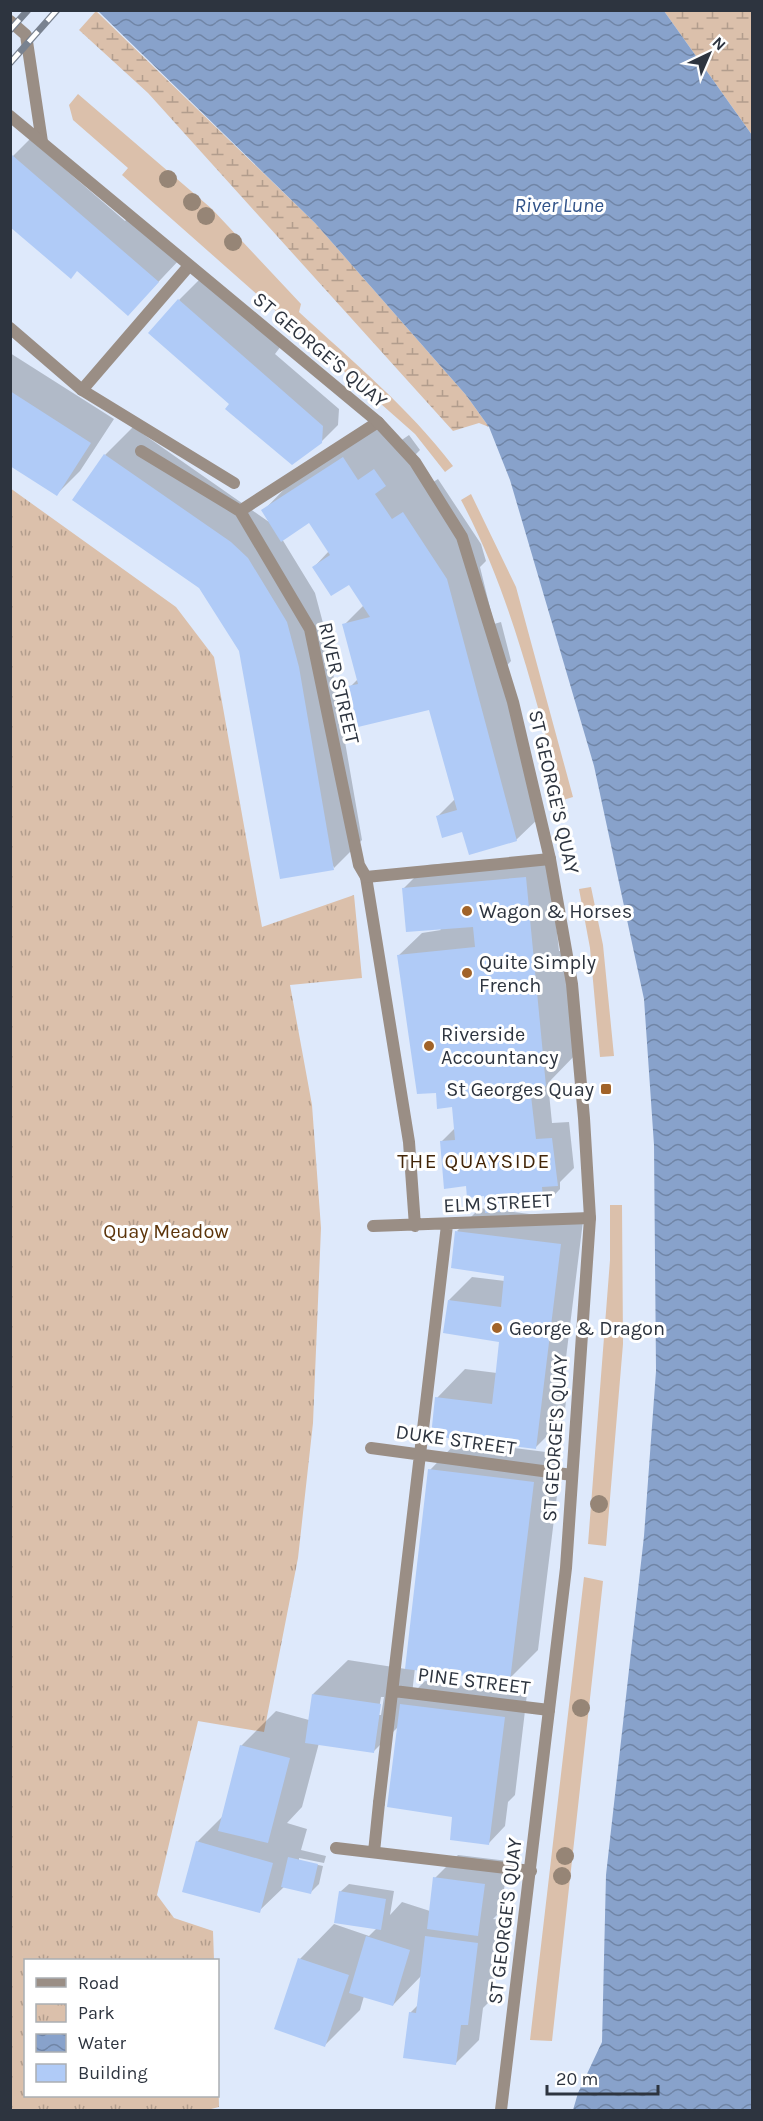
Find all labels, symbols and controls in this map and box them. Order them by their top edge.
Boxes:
north arrow [679,24,739,84]
text: N [708,33,730,54]
water label: River Lune [514,193,604,217]
street label: ST GEORGE'S QUAY [248,287,392,413]
street label: RIVER STREET [314,620,364,746]
street label: ST GEORGE'S QUAY [524,708,584,876]
place label: Wagon & Horses [479,900,632,923]
marker: Wagon & Horses [460,904,474,918]
place label: Quite Simply French [479,951,596,997]
marker: Quite Simply French [460,966,474,980]
place label: Riverside Accountancy [441,1023,558,1069]
marker: Riverside Accountancy [422,1039,436,1053]
place label: St Georges Quay [446,1078,594,1101]
marker: St Georges Quay [599,1082,613,1096]
district label: THE QUAYSIDE [397,1149,551,1173]
street label: ELM STREET [443,1189,553,1217]
park label: Quay Meadow [103,1220,229,1243]
place label: George & Dragon [509,1317,665,1340]
marker: George & Dragon [490,1321,504,1335]
street label: ST GEORGE'S QUAY [538,1353,572,1523]
street label: DUKE STREET [394,1420,518,1460]
street label: PINE STREET [416,1663,532,1699]
street label: ST GEORGE'S QUAY [483,1836,527,2006]
legend [24,1959,219,2097]
text: Road [78,1972,119,1994]
text: Park [78,2002,115,2024]
text: Water [78,2032,126,2054]
scale bar [547,2058,658,2096]
text: Building [78,2062,148,2084]
text: 20 m [556,2068,598,2090]

